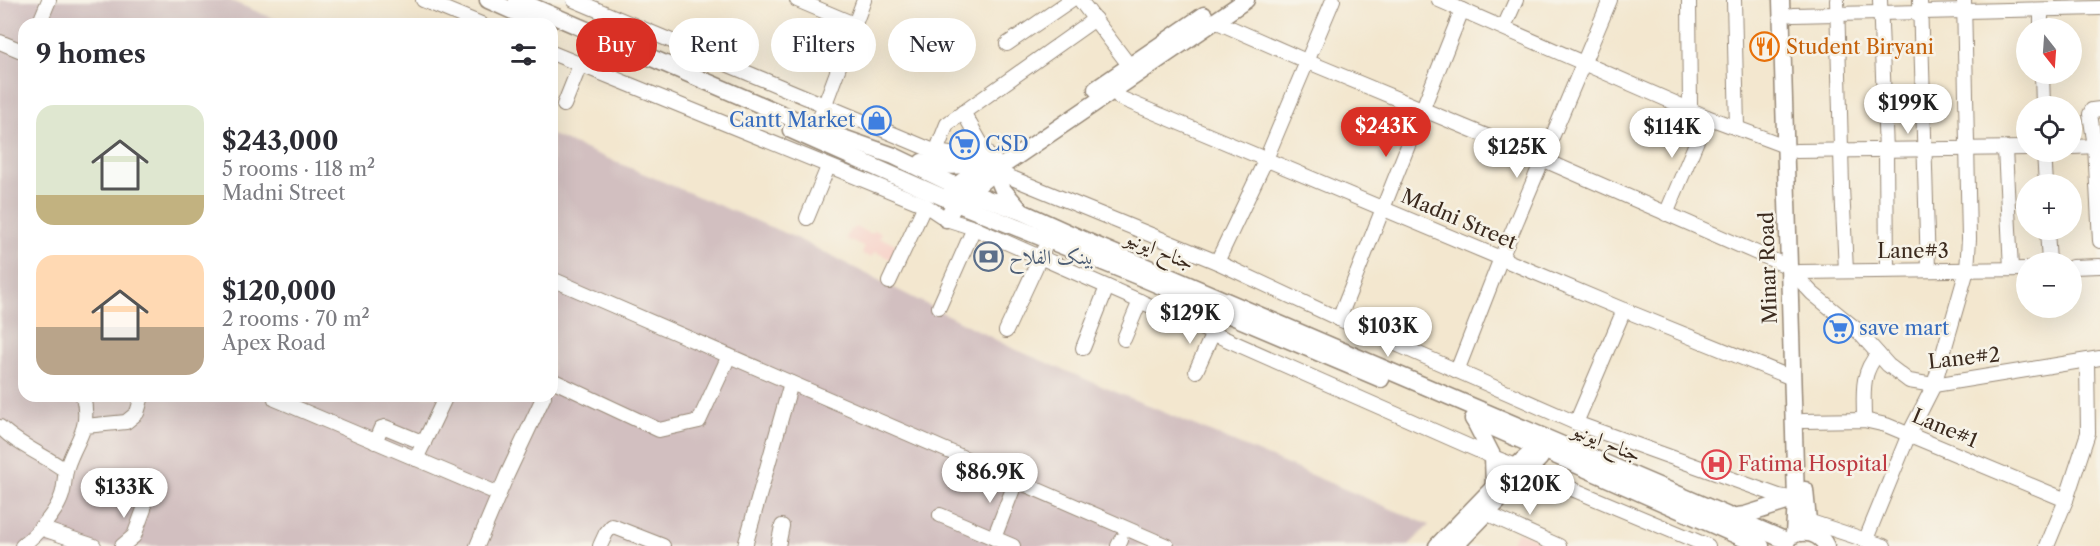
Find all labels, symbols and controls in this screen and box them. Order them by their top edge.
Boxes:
chip: Buy [576,18,657,72]
chip: Rent [669,18,759,72]
chip: Filters [771,18,876,72]
chip: New [888,18,976,72]
north arrow [2016,18,2082,84]
map controls [2016,18,2082,318]
restaurant icon: Student Biryani [1749,31,1781,63]
place label: Student Biryani [1786,35,1934,59]
text: 9 homes [36,38,146,70]
icon: filters [507,38,540,71]
pin: $199K [1866,84,1950,135]
text: $199K [1878,91,1938,115]
button: locate [2016,96,2082,162]
shop icon: Cantt Market [860,104,892,136]
pin: $243K [1344,107,1428,158]
place label: Cantt Market [729,108,855,132]
pin: $114K [1630,108,1714,159]
text: $243K [1355,114,1417,138]
text: $114K [1644,115,1701,139]
text: $243,000 [222,125,339,157]
supermarket icon: CSD [948,128,980,160]
pin: $125K [1475,128,1559,179]
icon: home [84,129,156,201]
place label: CSD [985,132,1029,156]
text: $125K [1488,135,1547,159]
text: 5 rooms · 118 m² [222,157,375,181]
button: + [2016,174,2082,240]
text: Madni Street [222,181,345,205]
street label: Madni Street [1398,184,1520,254]
street label: Minar Road [1754,212,1782,324]
street label: جناح ایونیو [1118,224,1198,281]
street label: Lane#3 [1877,239,1949,263]
bank icon: بینک الفلاح [972,241,1004,273]
place label: بینک الفلاح [1009,245,1094,275]
button: − [2016,252,2082,318]
text: $120,000 [222,275,336,307]
icon: home [84,279,156,351]
pin: $129K [1148,294,1232,345]
text: $129K [1160,301,1220,325]
text: 2 rooms · 70 m² [222,307,370,331]
pin: $103K [1346,307,1430,358]
supermarket icon: save mart [1822,312,1854,344]
text: $103K [1358,314,1418,338]
place label: save mart [1859,316,1949,340]
text: Apex Road [222,331,326,355]
street label: Lane#2 [1927,342,2001,374]
street label: Lane#1 [1909,403,1982,453]
street label: جناح ایونیو [1565,416,1645,473]
hospital icon: Fatima Hospital [1701,448,1733,480]
place label: Fatima Hospital [1738,452,1888,476]
pin: $86.9K [941,453,1039,504]
text: $86.9K [956,460,1024,484]
pin: $120K [1488,465,1572,516]
pin: $133K [82,468,166,519]
text: $120K [1500,472,1560,496]
text: $133K [95,475,153,499]

